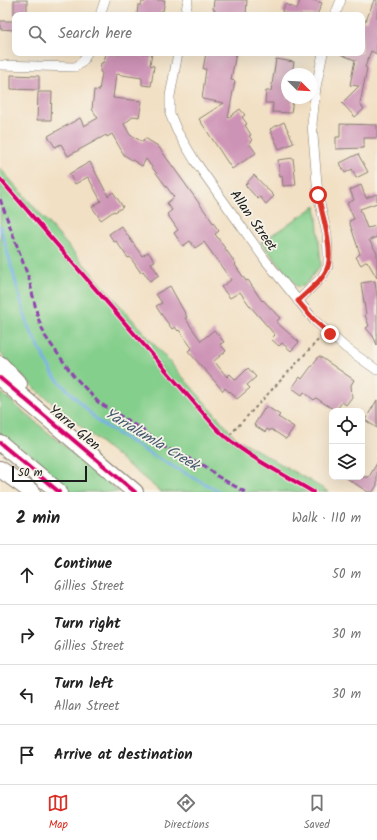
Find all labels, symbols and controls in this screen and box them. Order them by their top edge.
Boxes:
search box [12,12,365,56]
text: Search here [58,22,132,46]
icon: search [26,23,48,45]
north arrow [281,68,317,104]
street label: Allan Street [224,185,283,256]
route start [309,186,327,204]
route end [321,325,339,343]
street label: Yarra Glen [44,399,105,456]
water label: Yarralumla Creek [100,402,205,479]
map controls [329,408,365,480]
button: locate [329,408,365,444]
button: layers [329,444,365,480]
scale bar [12,464,87,483]
text: 50 m [18,464,43,482]
text: 2 min [16,505,60,532]
text: Walk · 110 m [292,508,361,529]
text: Continue [54,552,112,576]
icon: ahead [16,564,38,586]
text: 50 m [332,564,361,585]
text: Gillies Street [54,576,124,597]
text: Turn right [54,612,121,636]
icon: right [16,624,38,646]
text: 30 m [332,624,361,645]
text: Gillies Street [54,636,124,657]
text: Turn left [54,672,114,696]
icon: left [16,684,38,706]
text: 30 m [332,684,361,705]
text: Allan Street [54,696,119,717]
text: Arrive at destination [54,743,193,767]
icon: arrive [16,744,38,766]
tab: Map [47,792,69,834]
tab: Directions [164,792,209,834]
tab: Saved [304,792,330,834]

